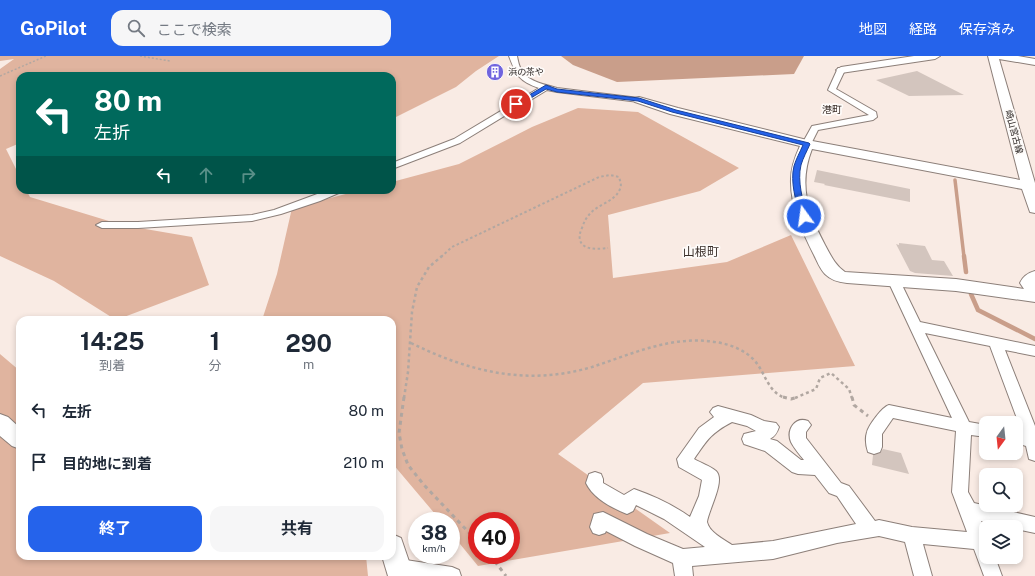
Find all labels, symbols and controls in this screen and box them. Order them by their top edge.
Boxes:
search box [111,10,391,46]
text: GoPilot [20,17,87,39]
icon: search [125,17,147,39]
text: ここで検索 [157,21,232,38]
text: 地図 [859,21,887,37]
text: 経路 [909,21,937,37]
text: 保存済み [959,21,1015,37]
building icon: 浜の茶や [485,62,505,82]
place label: 浜の茶や [508,66,544,77]
text: 80 m [94,84,162,117]
pin [499,87,533,121]
icon: left [28,88,80,140]
icon: arrive [505,93,527,115]
district label: 港町 [822,103,842,115]
street label: 崎山宮古線 [1003,109,1026,156]
text: 左折 [94,122,130,143]
icon: left [153,164,175,186]
icon: ahead [195,164,217,186]
icon: right [237,164,259,186]
position arrow [783,195,825,237]
district label: 山根町 [683,245,719,259]
text: 14:25 [80,327,144,355]
text: 1 [210,327,220,355]
text: 290 [286,329,332,357]
text: m [303,357,314,372]
text: 到着 [99,358,125,373]
text: 分 [208,358,221,373]
icon: left [28,399,50,421]
text: 80 m [349,402,384,419]
text: 左折 [62,403,92,420]
north arrow [979,416,1023,460]
map controls [979,416,1023,564]
icon: arrive [28,451,50,473]
text: 210 m [343,454,384,471]
text: 目的地に到着 [62,455,152,472]
button: search [979,468,1023,512]
button: 終了 [28,506,202,552]
button: 共有 [210,506,384,552]
speed limit sign: 40 [468,512,520,564]
button: layers [979,520,1023,564]
text: 38 [421,521,447,545]
text: km/h [422,542,446,554]

